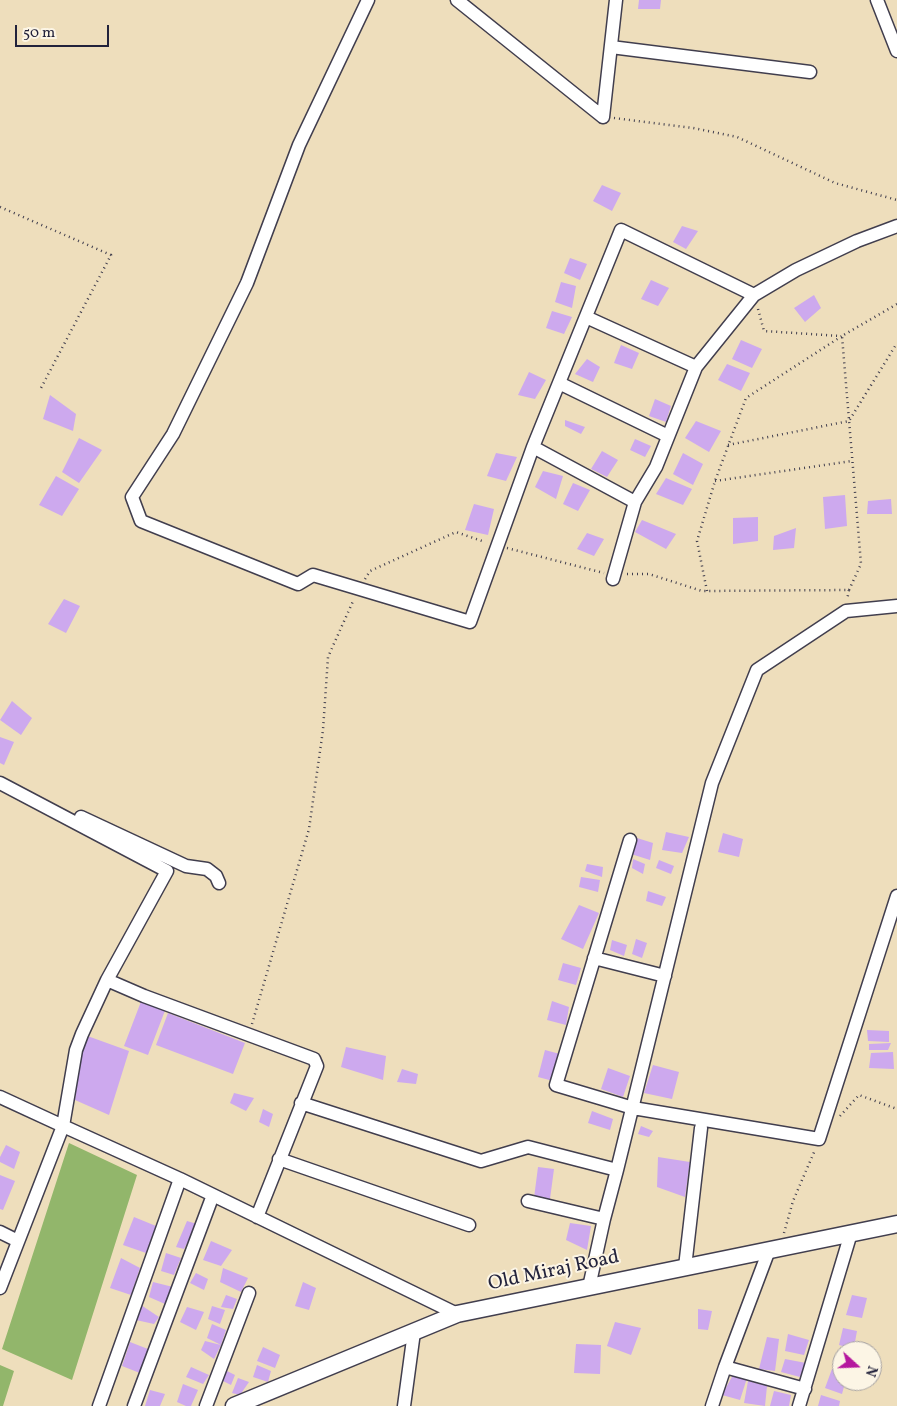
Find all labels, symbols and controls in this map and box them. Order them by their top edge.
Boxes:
scale bar [18,15,111,47]
text: 50 m [23,23,55,44]
street label: Old Miraj Road [486,1246,622,1298]
north arrow [832,1341,882,1391]
text: N [860,1363,881,1379]

